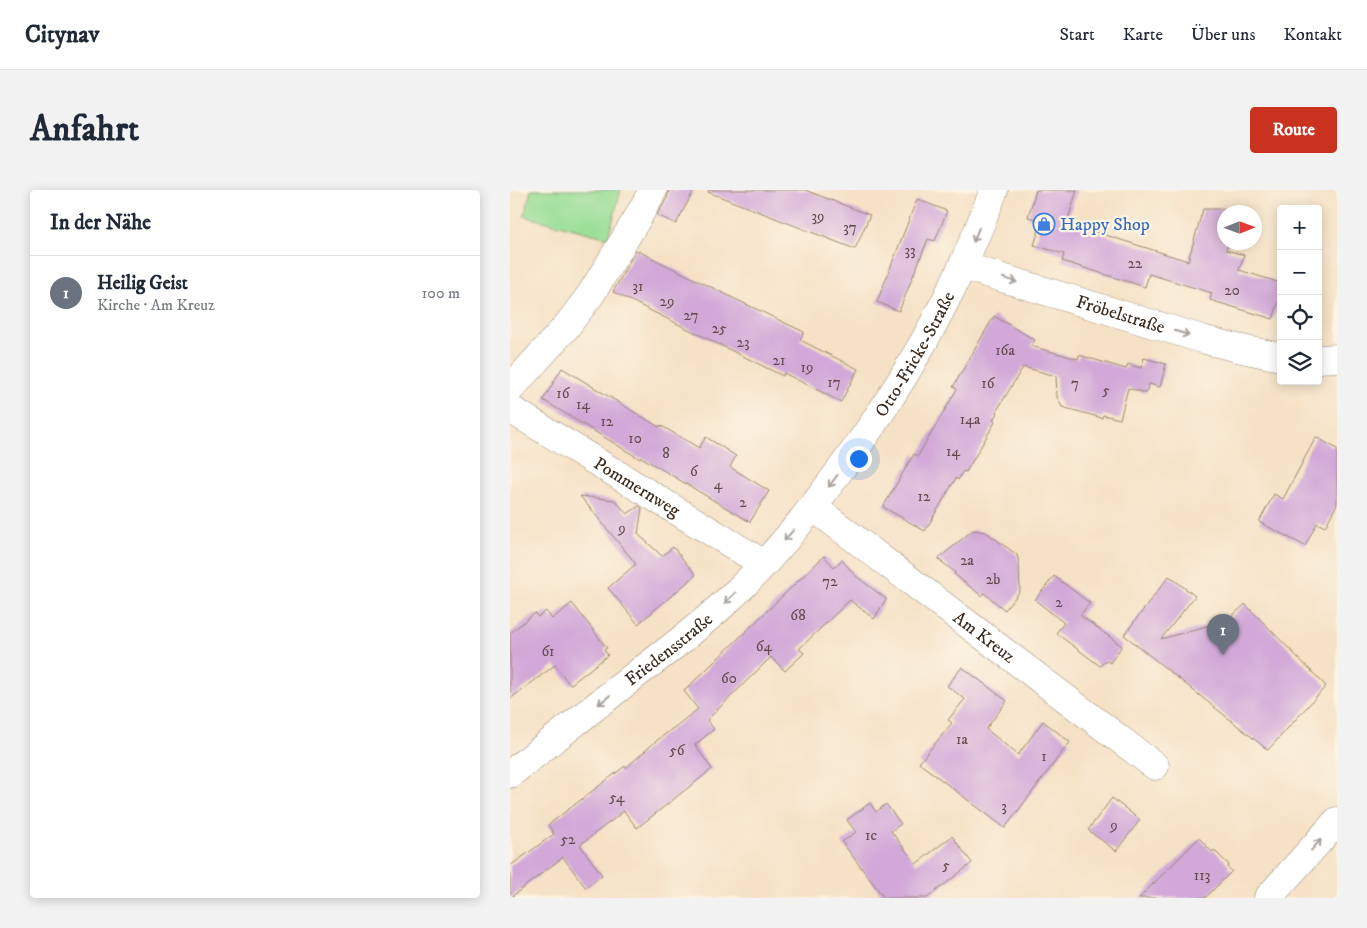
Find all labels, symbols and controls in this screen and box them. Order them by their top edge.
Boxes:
text: Citynav [25,20,99,50]
text: Start [1059,24,1095,46]
text: Karte [1123,24,1163,46]
text: Über uns [1191,24,1255,46]
text: Kontakt [1283,24,1342,46]
button: Route [1250,107,1337,153]
text: Anfahrt [30,108,139,152]
north arrow [1217,205,1262,250]
map controls [1277,205,1322,385]
button: + [1277,205,1322,250]
house number: 39 [811,207,825,226]
text: In der Nähe [50,210,151,236]
shop icon: Happy Shop [1032,212,1056,236]
place label: Happy Shop [1060,214,1150,236]
house number: 37 [843,218,857,237]
one-way arrow [970,227,980,242]
house number: 33 [904,241,916,260]
button: − [1277,250,1322,295]
house number: 22 [1128,254,1143,273]
text: Heilig Geist [97,272,188,295]
one-way arrow [1002,276,1017,285]
house number: 31 [632,277,644,296]
house number: 20 [1224,281,1240,300]
text: 1 [63,283,69,303]
text: 100 m [422,283,460,303]
street label: Otto-Fricke-Straße [871,288,960,421]
street label: Fröbelstraße [1074,291,1167,339]
house number: 29 [660,292,674,311]
text: Kirche · Am Kreuz [97,295,215,315]
button: locate [1277,295,1322,340]
house number: 27 [684,306,699,325]
house number: 25 [712,319,727,338]
one-way arrow [1174,329,1189,338]
house number: 23 [737,333,749,352]
button: layers [1277,340,1322,385]
house number: 16a [995,341,1015,360]
house number: 21 [773,351,785,370]
house number: 19 [801,358,813,377]
house number: 17 [827,373,841,392]
house number: 16 [981,374,996,393]
house number: 7 [1071,374,1079,393]
house number: 5 [1102,381,1110,400]
house number: 16 [556,384,571,403]
house number: 14 [576,395,590,414]
house number: 14a [960,410,981,429]
house number: 12 [601,412,614,431]
house number: 10 [628,429,642,448]
house number: 14 [946,442,960,461]
house number: 8 [662,444,670,463]
your location [846,446,872,472]
street label: Pommernweg [589,453,684,522]
house number: 6 [690,462,699,481]
one-way arrow [828,474,838,488]
house number: 4 [714,475,723,494]
house number: 12 [918,487,931,506]
house number: 2 [739,493,747,512]
house number: 9 [617,519,626,538]
one-way arrow [783,529,795,542]
house number: 2a [960,551,974,570]
house number: 2b [986,570,1000,589]
house number: 72 [822,572,838,591]
one-way arrow [723,592,736,604]
house number: 2 [1055,593,1063,612]
house number: 68 [790,606,806,625]
street label: Am Kreuz [948,607,1019,668]
street label: Friedensstraße [621,609,718,691]
pin: 1 [1207,614,1239,655]
house number: 64 [756,637,773,656]
house number: 61 [541,642,555,661]
house number: 60 [721,669,737,688]
one-way arrow [598,695,611,706]
house number: 1a [956,730,969,749]
house number: 56 [669,741,686,760]
house number: 1 [1041,747,1047,766]
house number: 54 [609,788,625,807]
house number: 3 [1001,797,1007,816]
house number: 9 [1109,816,1118,835]
house number: 1c [865,826,878,845]
house number: 52 [561,830,576,849]
one-way arrow [1310,838,1322,851]
house number: 5 [942,856,950,875]
house number: 113 [1194,866,1210,885]

